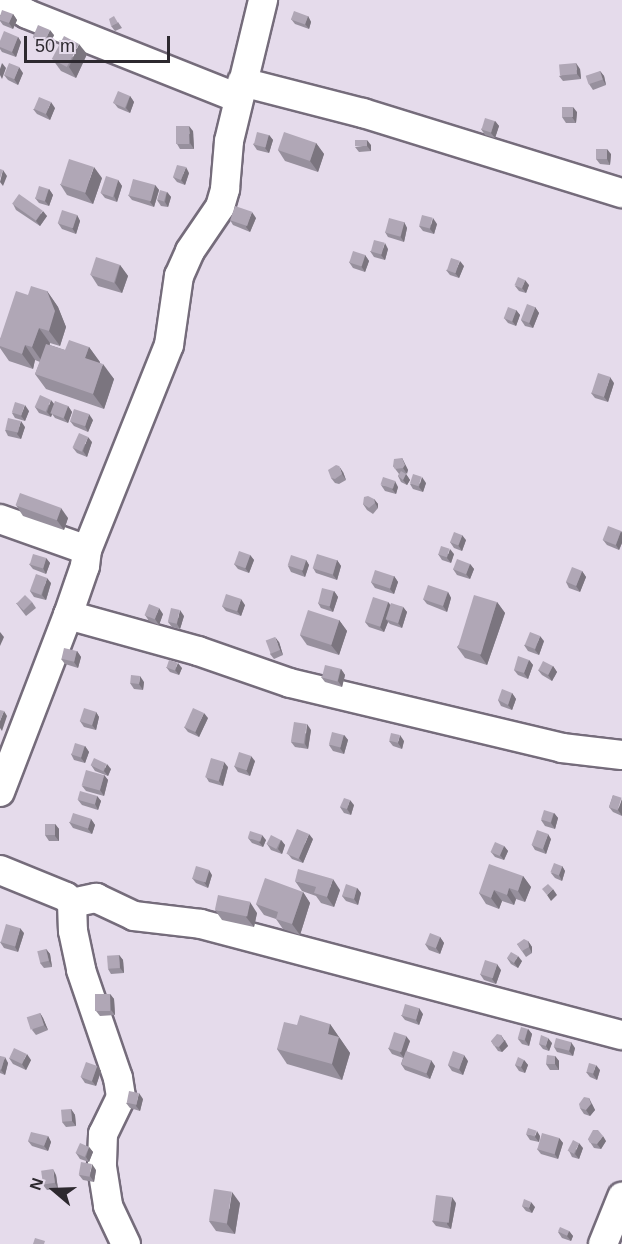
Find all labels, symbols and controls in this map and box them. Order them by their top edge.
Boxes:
scale bar [27,24,172,62]
text: 50 m [35,36,75,56]
north arrow [24,1160,84,1220]
text: N [27,1176,46,1192]

